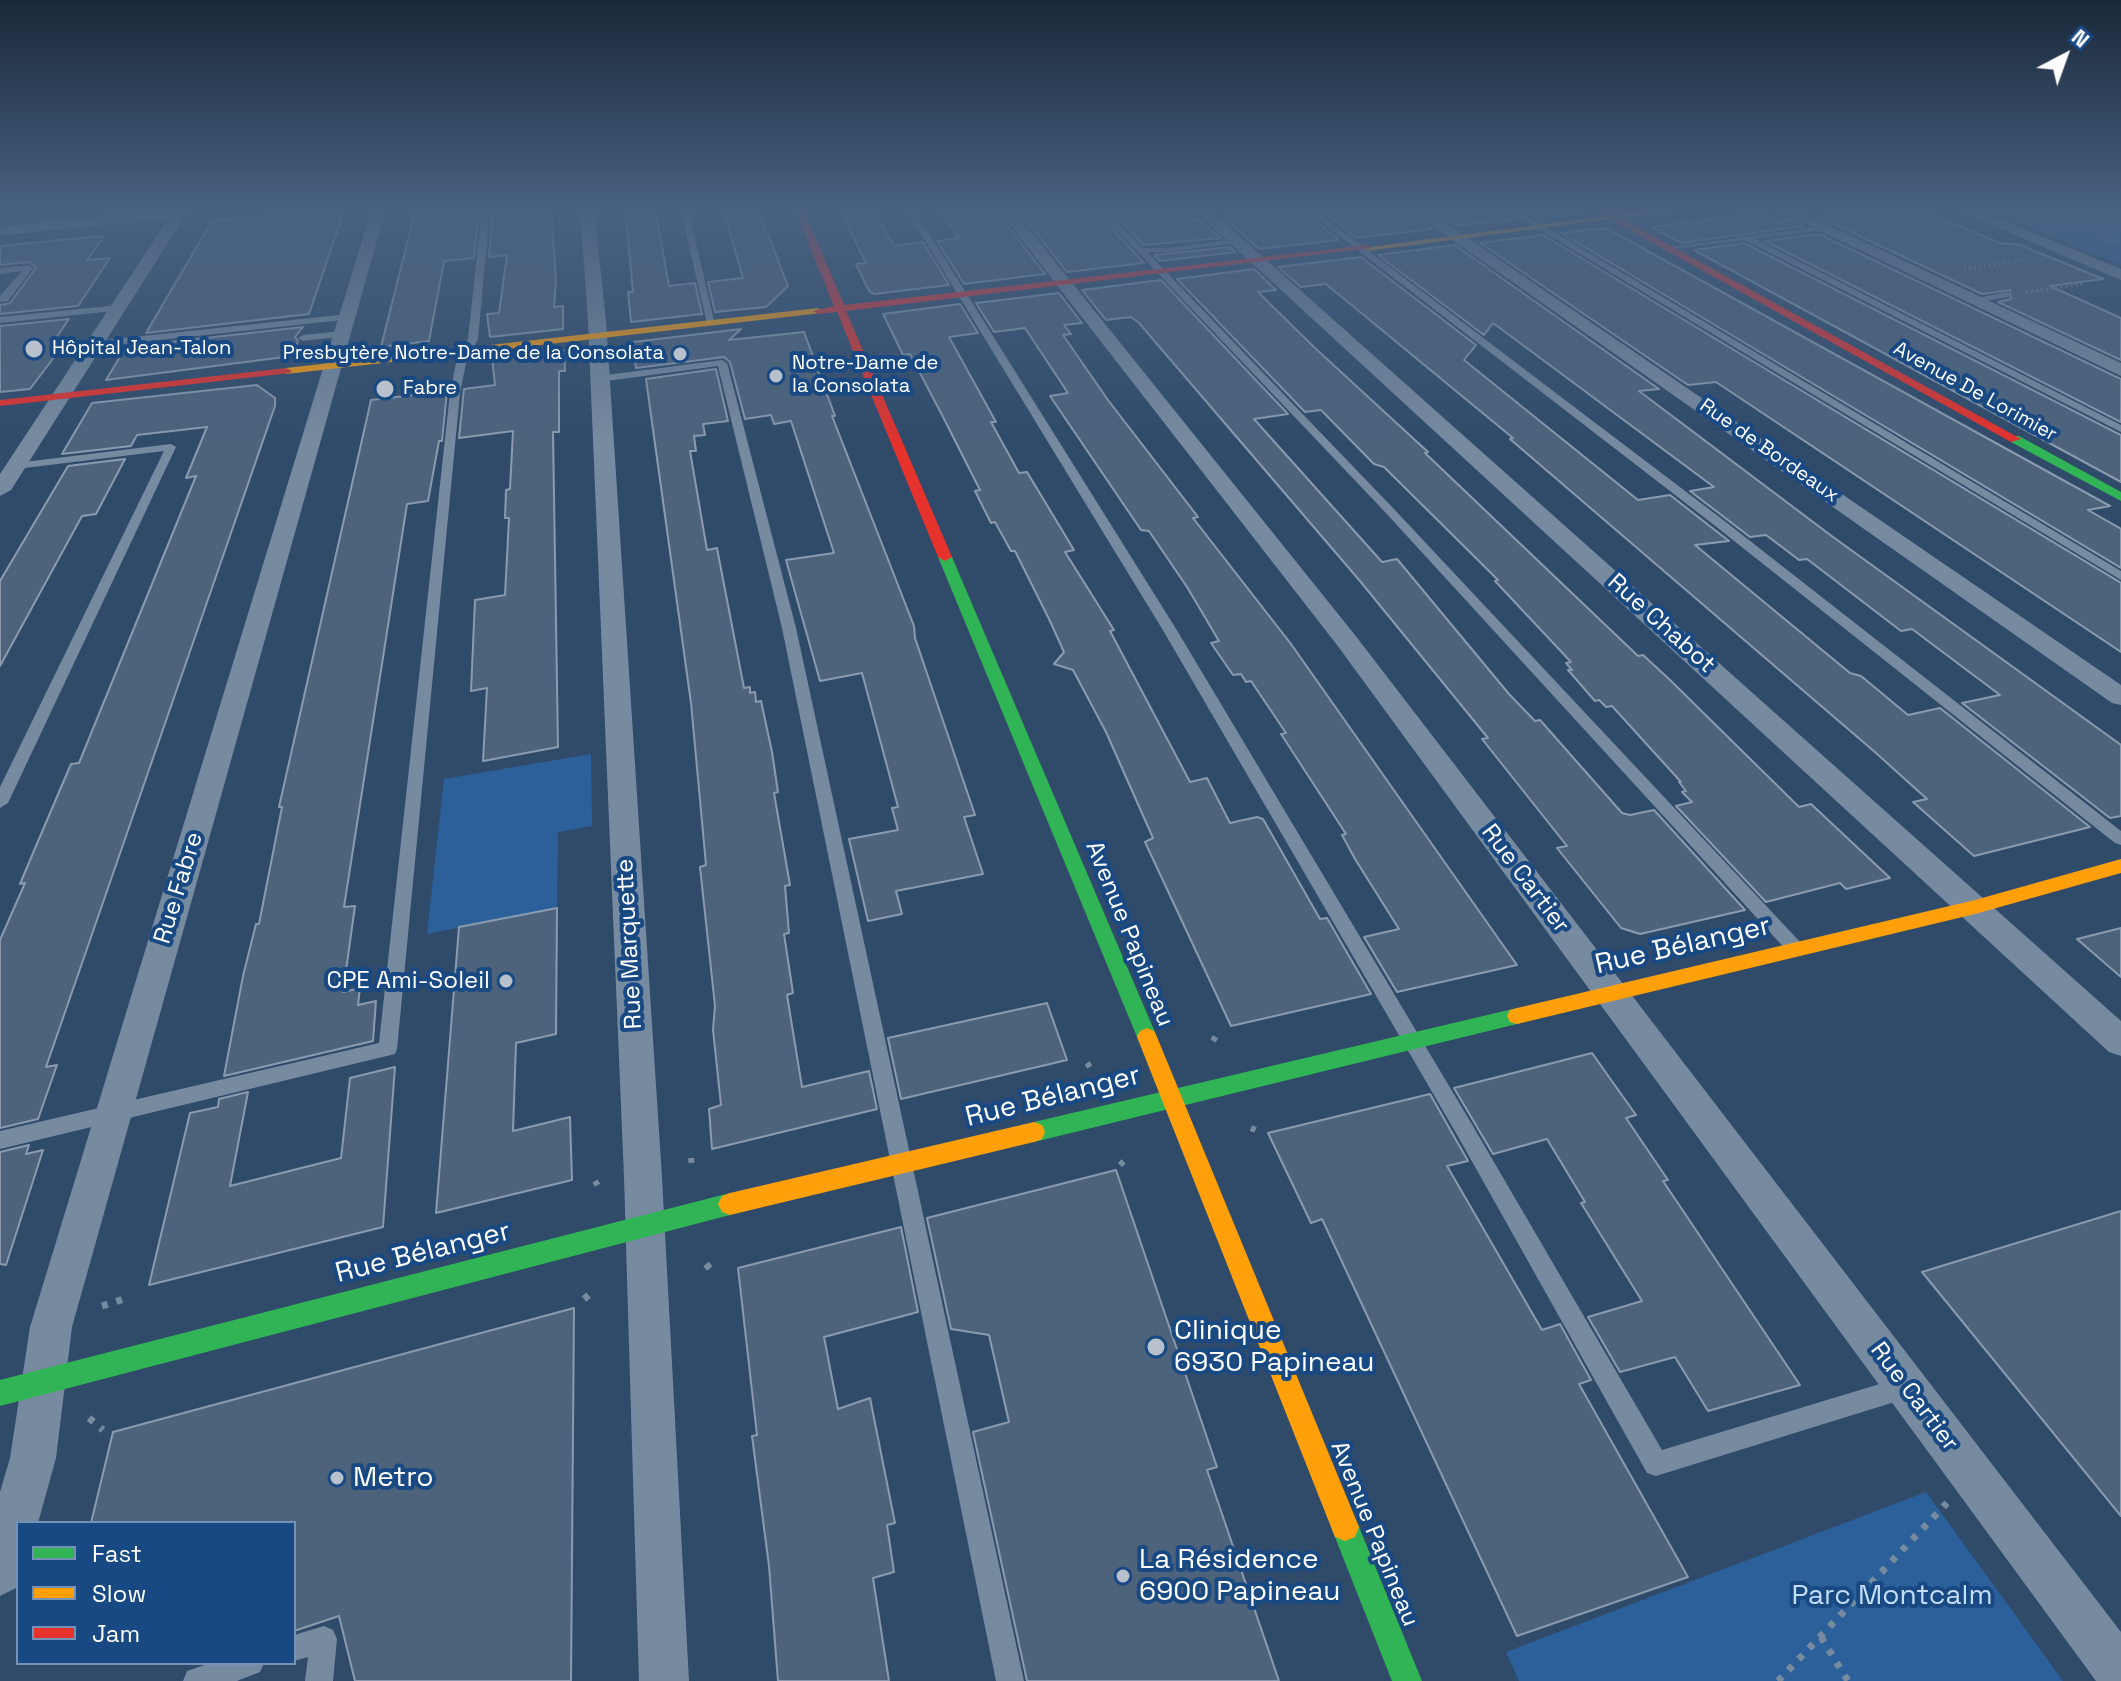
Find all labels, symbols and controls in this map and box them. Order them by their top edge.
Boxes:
north arrow [2025,16,2105,96]
text: N [2066,22,2095,53]
place label: Hôpital Jean-Talon [52,337,231,361]
street label: Avenue De Lorimier [1889,337,2061,447]
marker: Hôpital Jean-Talon [23,338,45,360]
place label: Presbytère Notre-Dame de la Consolata [283,342,664,366]
marker: Presbytère Notre-Dame de la Consolata [671,345,689,363]
place label: Notre-Dame de la Consolata [792,352,938,399]
marker: Notre-Dame de la Consolata [767,367,785,385]
place label: Fabre [403,377,457,401]
marker: Fabre [374,378,396,400]
street label: Rue de Bordeaux [1695,394,1843,508]
street label: Rue Chabot [1601,568,1721,680]
street label: Rue Cartier [1475,819,1575,939]
street label: Rue Fabre [148,829,210,947]
street label: Avenue Papineau [1079,837,1179,1031]
street label: Rue Marquette [611,858,649,1030]
street label: Rue Bélanger [1592,910,1774,982]
place label: CPE Ami-Soleil [327,967,490,995]
marker: CPE Ami-Soleil [497,972,515,990]
street label: Rue Bélanger [962,1059,1144,1135]
street label: Rue Bélanger [332,1215,514,1291]
place label: Clinique 6930 Papineau [1174,1314,1374,1380]
marker: Clinique 6930 Papineau [1145,1336,1167,1358]
street label: Rue Cartier [1864,1337,1964,1457]
street label: Avenue Papineau [1324,1437,1424,1631]
place label: Metro [353,1461,433,1495]
marker: Metro [328,1469,346,1487]
legend [16,1521,296,1665]
text: Fast [92,1538,142,1569]
place label: La Résidence 6900 Papineau [1139,1543,1340,1609]
marker: La Résidence 6900 Papineau [1114,1567,1132,1585]
text: Slow [92,1578,146,1609]
park label: Parc Montcalm [1791,1579,1993,1613]
text: Jam [92,1618,140,1649]

